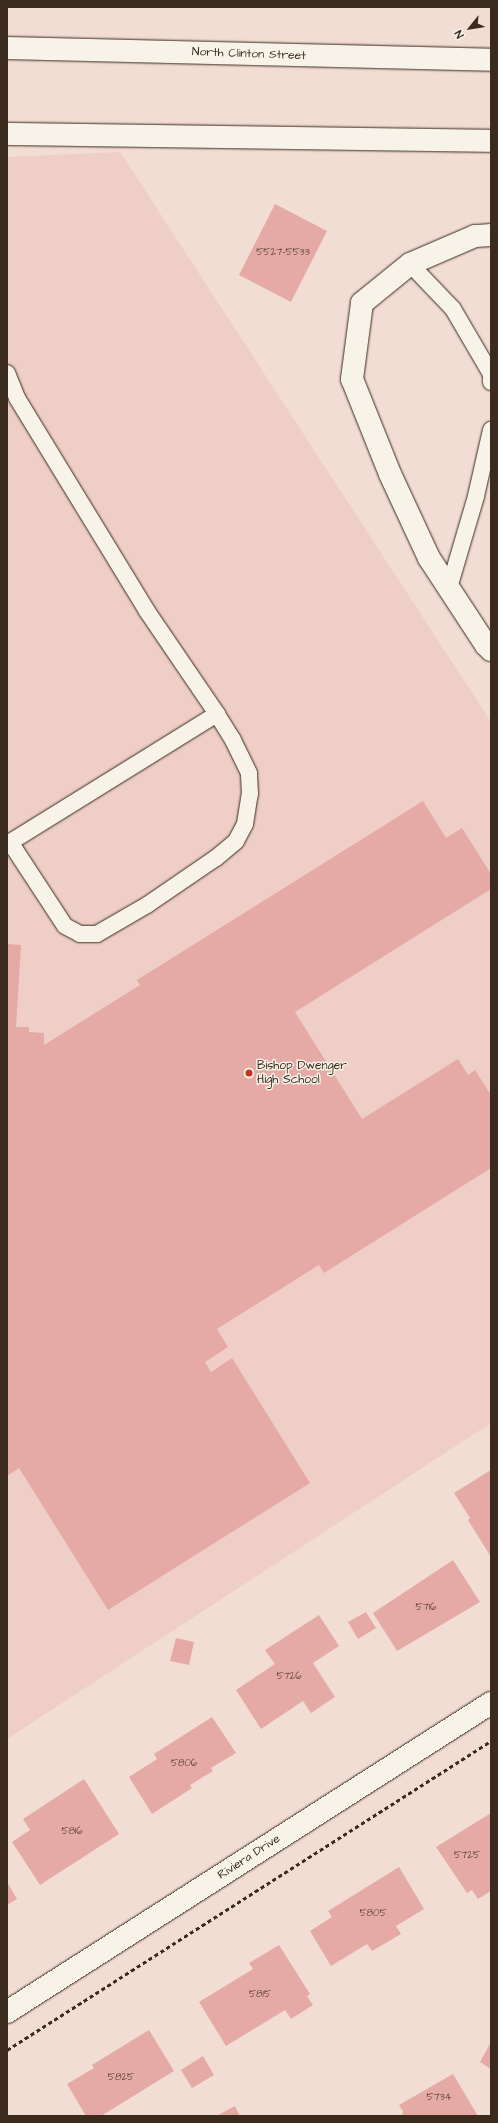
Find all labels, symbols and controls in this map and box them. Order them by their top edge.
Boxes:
north arrow [450,8,490,48]
text: N [451,28,467,41]
street label: North Clinton Street [192,45,306,63]
house number: 5527-5533 [256,247,310,259]
place label: Bishop Dwenger High School [257,1059,347,1087]
marker: Bishop Dwenger High School [244,1068,254,1078]
house number: 5716 [416,1602,436,1614]
house number: 5726 [276,1671,302,1683]
house number: 5806 [171,1758,197,1770]
house number: 5816 [61,1826,83,1838]
street label: Riviera Drive [215,1832,283,1882]
house number: 5725 [454,1850,480,1862]
house number: 5805 [360,1908,386,1920]
house number: 5815 [249,1989,271,2001]
house number: 5825 [108,2072,134,2084]
house number: 5734 [426,2092,452,2104]

